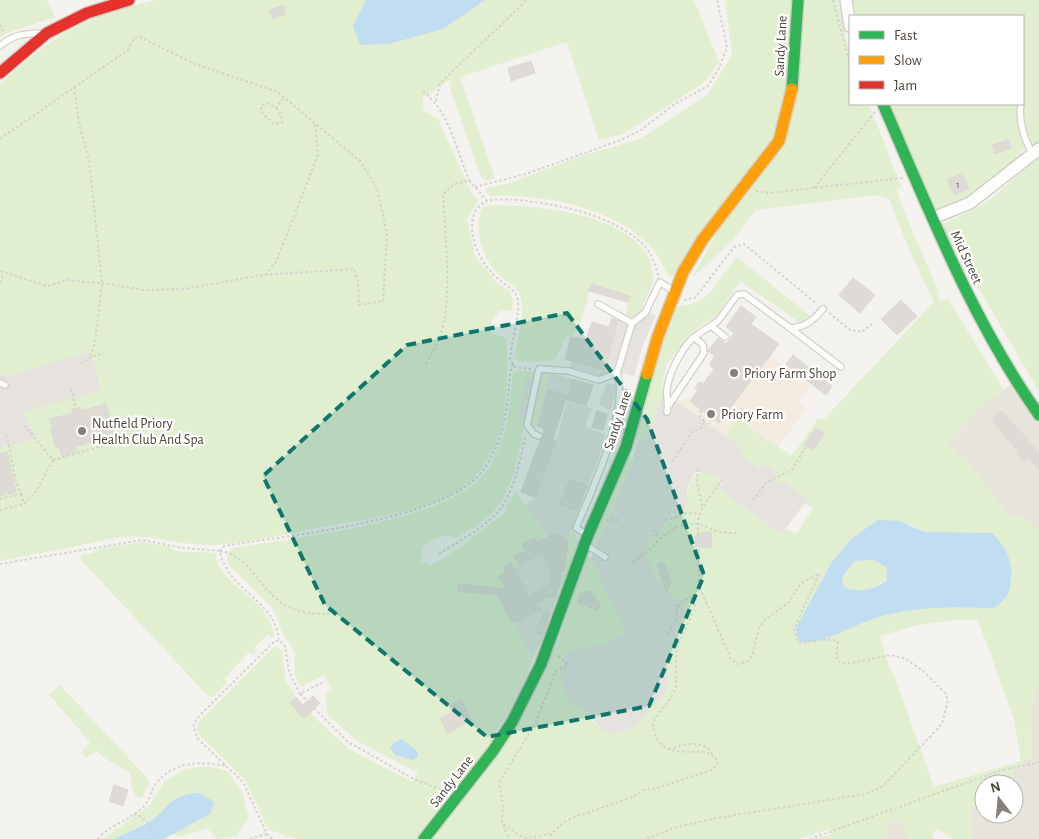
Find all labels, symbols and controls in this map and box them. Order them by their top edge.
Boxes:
street label: Sandy Lane [772,15,790,77]
legend [849,15,1024,105]
text: Fast [894,28,918,43]
text: Slow [894,53,922,68]
text: Jam [894,78,917,93]
house number: 1 [956,179,960,190]
street label: Mid Street [948,229,985,287]
marker: Priory Farm Shop [728,367,740,379]
place label: Priory Farm Shop [744,367,836,381]
street label: Sandy Lane [602,389,634,452]
marker: Priory Farm [705,408,717,420]
place label: Priory Farm [721,408,783,422]
place label: Nutfield Priory Health Club And Spa [92,417,205,447]
marker: Nutfield Priory Health Club And Spa [76,425,88,437]
street label: Sandy Lane [427,753,476,810]
north arrow [974,774,1024,824]
text: N [989,779,1002,796]

